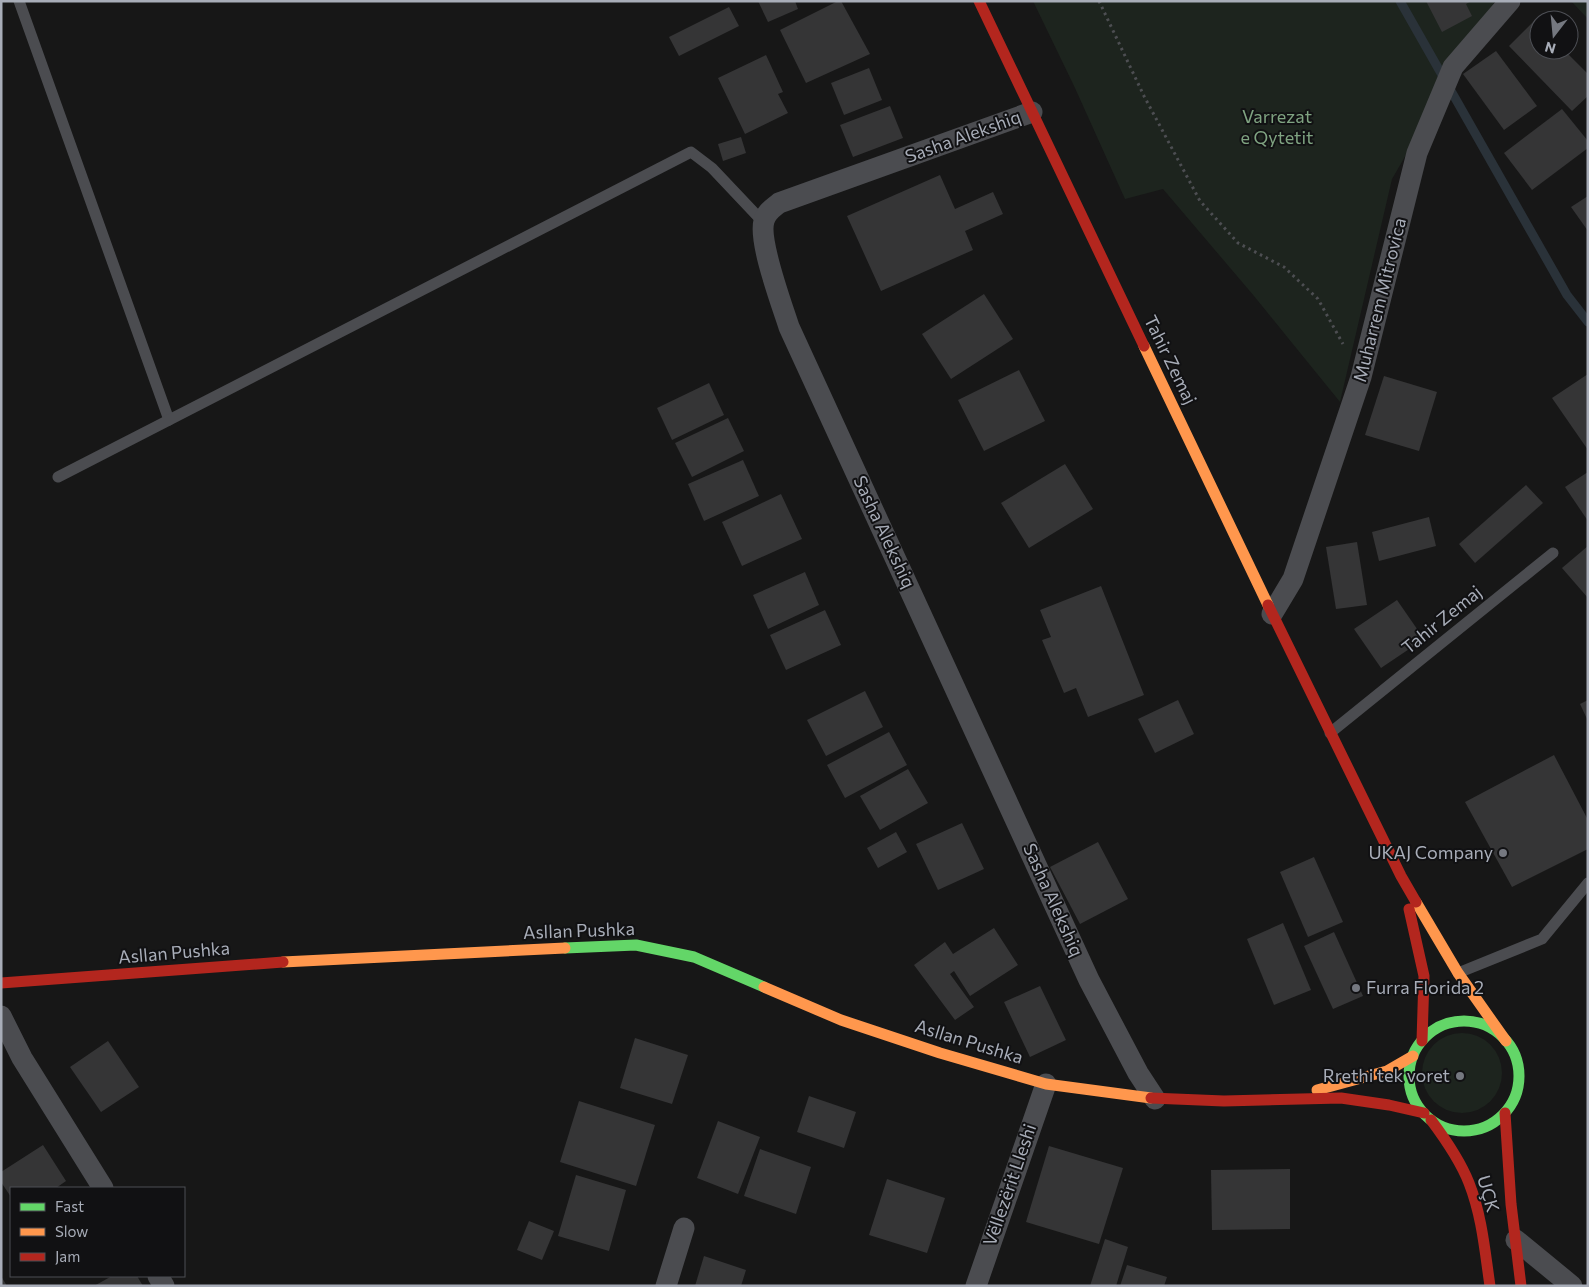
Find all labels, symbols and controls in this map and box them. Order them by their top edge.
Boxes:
north arrow [1529,10,1579,60]
text: N [1543,38,1558,58]
street label: Sasha Alekshiq [902,105,1023,167]
park label: Varrezat e Qytetit [1241,105,1313,148]
street label: Muharrem Mitrovica [1348,215,1410,384]
street label: Tahir Zemaj [1140,311,1202,408]
street label: Sasha Alekshiq [849,472,920,591]
street label: Tahir Zemaj [1397,580,1486,658]
street label: Sasha Alekshiq [1019,840,1089,959]
place label: UKAJ Company [1368,841,1493,863]
marker: UKAJ Company [1497,847,1509,859]
street label: Asllan Pushka [523,917,635,943]
street label: Asllan Pushka [117,936,231,968]
place label: Furra Florida 2 [1366,976,1484,998]
marker: Furra Florida 2 [1350,982,1362,994]
street label: Asllan Pushka [913,1014,1026,1068]
place label: Rrethi tek voret [1323,1064,1450,1086]
marker: Rrethi tek voret [1454,1070,1466,1082]
street label: Vëllezërit Lleshi [978,1121,1040,1249]
street label: UÇK [1473,1173,1505,1215]
legend [10,1187,185,1277]
text: Fast [55,1197,84,1215]
text: Slow [55,1222,88,1240]
text: Jam [55,1247,80,1265]

